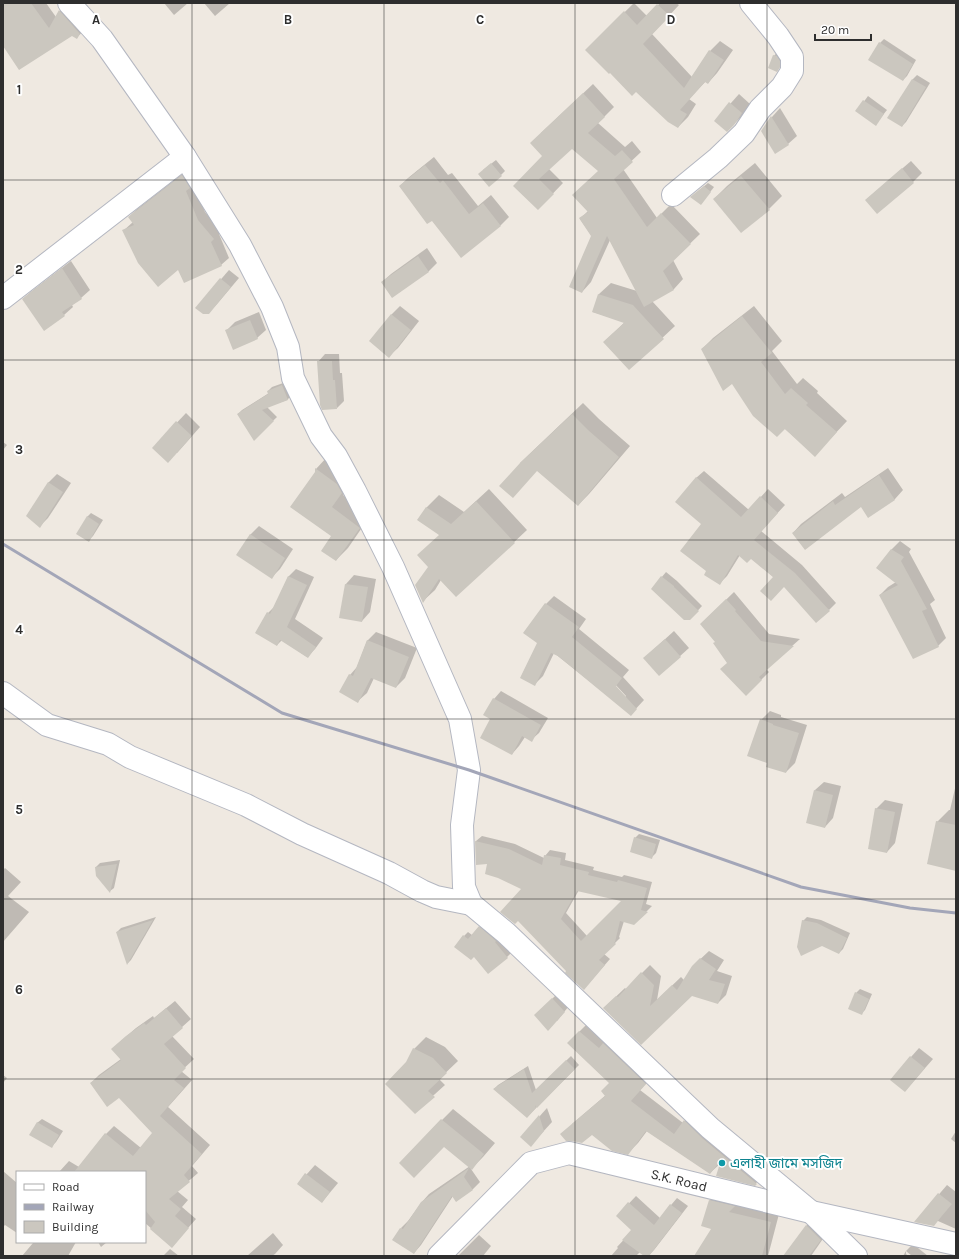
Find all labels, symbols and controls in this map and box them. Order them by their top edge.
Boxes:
text: A [92,12,100,27]
text: B [284,12,292,27]
text: C [476,12,484,27]
text: D [667,12,676,27]
scale bar [815,16,871,42]
text: 20 m [821,23,849,37]
text: 1 [17,82,21,97]
text: 2 [15,262,23,277]
text: 3 [15,442,23,457]
text: 4 [15,622,23,637]
text: 5 [15,802,23,817]
text: 6 [15,982,23,997]
place label: এলাহী জামে মসজিদ [730,1155,843,1172]
marker: এলাহী জামে মসজিদ [717,1158,727,1168]
street label: S.K. Road [649,1165,709,1196]
legend [16,1171,146,1243]
text: Road [52,1180,80,1194]
text: Railway [52,1200,94,1214]
text: Building [52,1220,99,1234]

